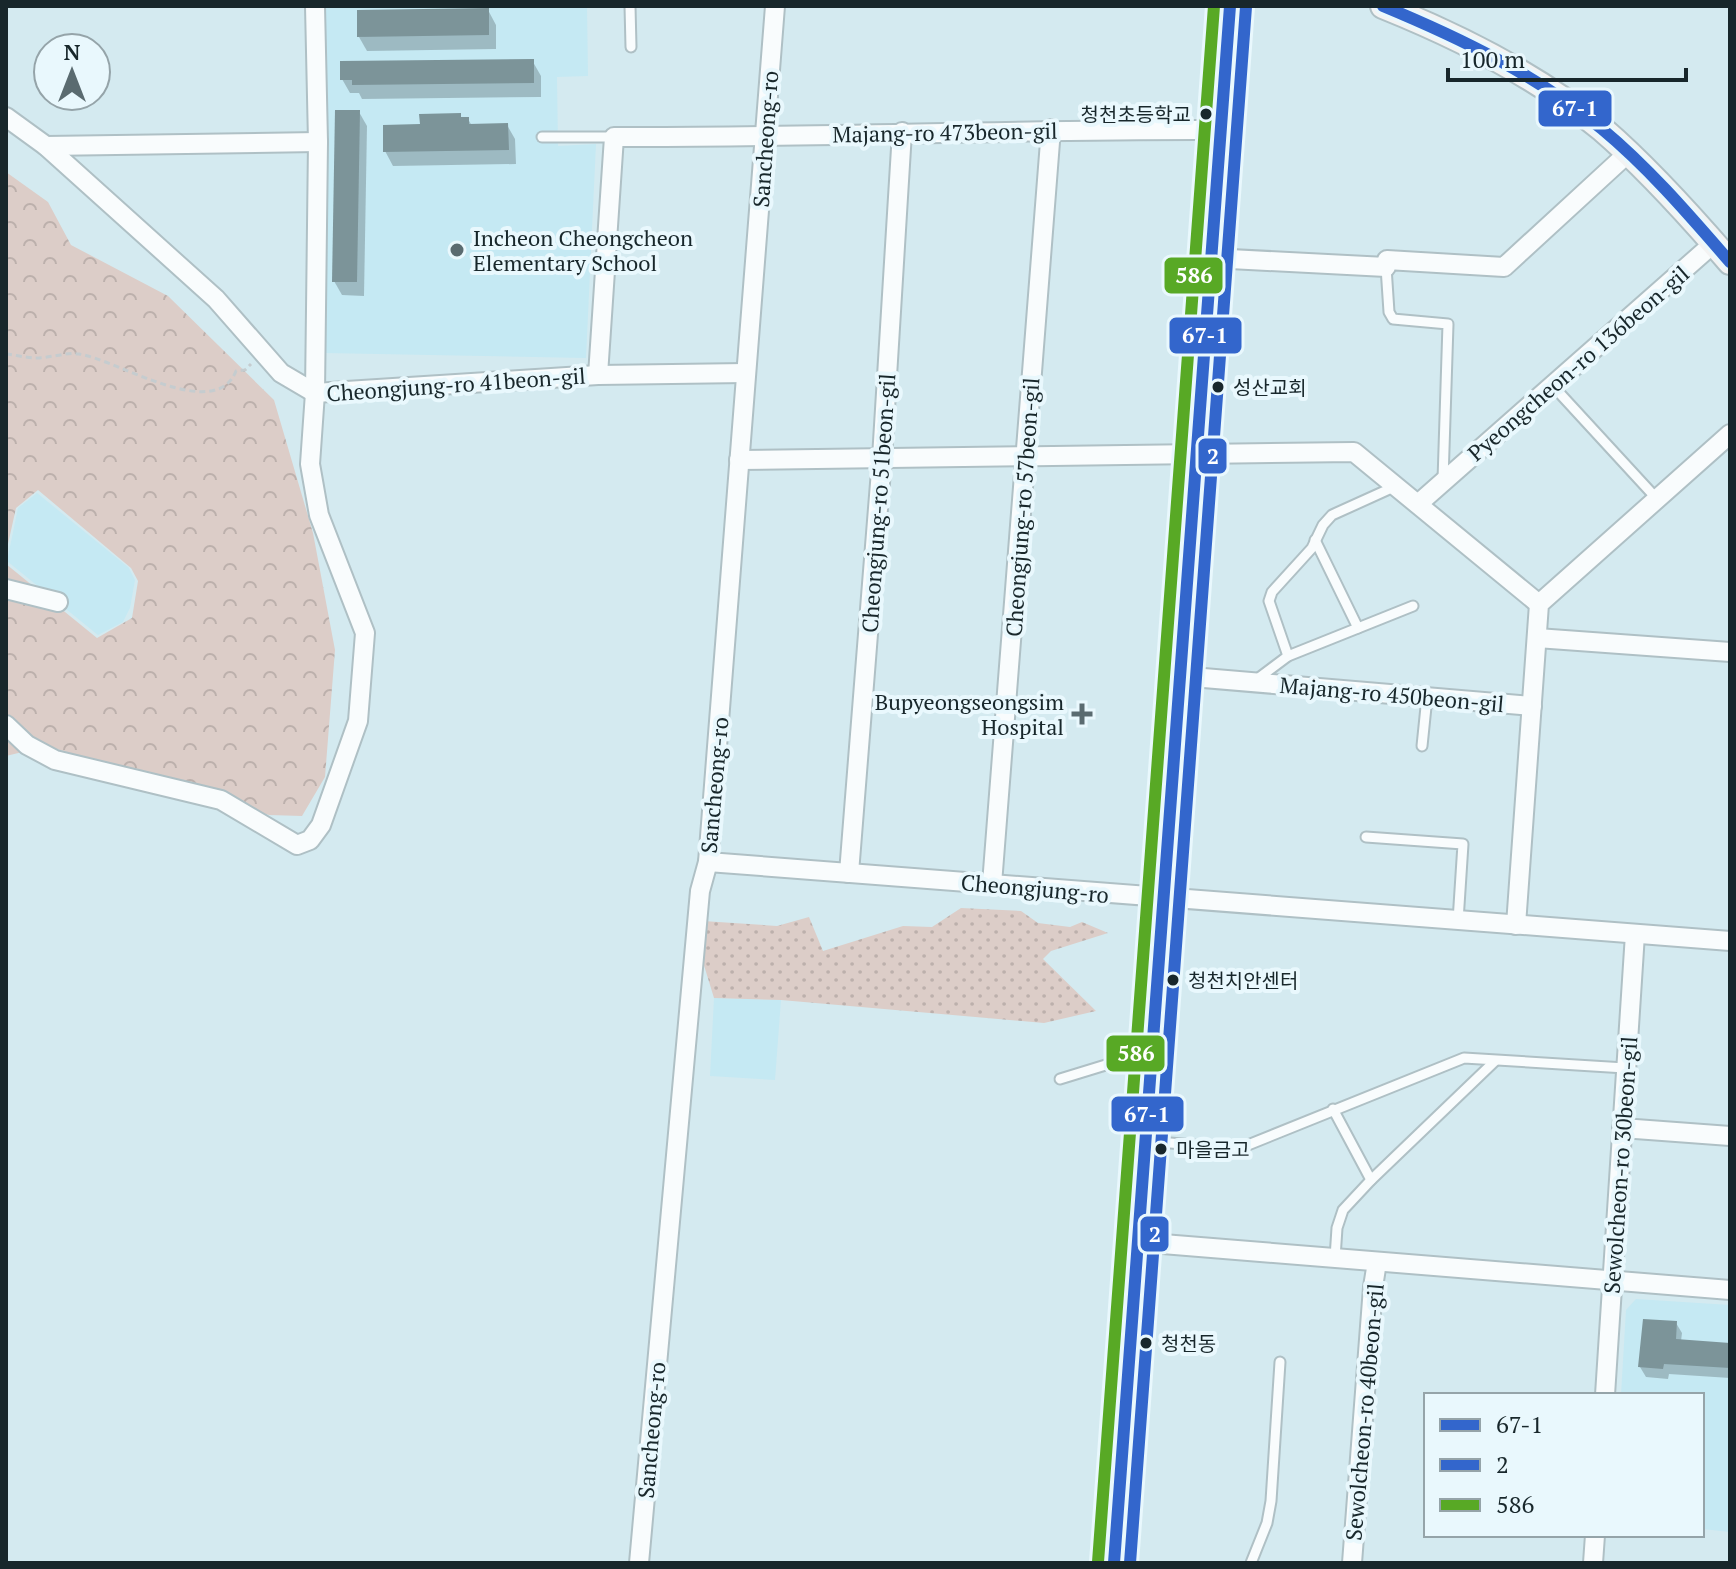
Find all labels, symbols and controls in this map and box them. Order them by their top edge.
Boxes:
north arrow [32,32,112,112]
scale bar [1448,32,1686,82]
text: N [64,37,81,66]
text: 100 m [1460,43,1525,75]
street label: Sancheong-ro [746,70,784,208]
line badge: 67-1 [1537,89,1613,128]
text: 67-1 [1552,93,1598,122]
place label: 청천초등학교 [1081,101,1191,128]
marker: 청천초등학교 [1198,106,1214,122]
street label: Majang-ro 473beon-gil [832,116,1058,148]
place label: Incheon Cheongcheon Elementary School [473,223,693,277]
marker: Incheon Cheongcheon Elementary School [448,241,466,259]
line badge: 586 [1163,256,1224,295]
street label: Pyeongcheon-ro 136beon-gil [1461,259,1695,467]
text: 586 [1175,260,1213,289]
line badge: 67-1 [1168,316,1243,355]
text: 67-1 [1182,320,1228,349]
street label: Cheongjung-ro 41beon-gil [325,360,587,408]
street label: Cheongjung-ro 51beon-gil [854,372,902,634]
place label: 성산교회 [1233,374,1307,401]
street label: Cheongjung-ro 57beon-gil [998,376,1046,638]
marker: 성산교회 [1210,379,1226,395]
line badge: 2 [1197,437,1228,475]
text: 2 [1207,441,1219,470]
street label: Majang-ro 450beon-gil [1279,670,1505,718]
place label: Bupyeongseongsim Hospital [875,687,1064,741]
marker: Bupyeongseongsim Hospital [1071,703,1093,725]
street label: Sancheong-ro [694,716,734,854]
street label: Cheongjung-ro [960,867,1110,909]
place label: 청천치안센터 [1188,967,1298,994]
marker: 청천치안센터 [1165,972,1181,988]
line badge: 586 [1105,1034,1166,1073]
street label: Sewolcheon-ro 30beon-gil [1597,1035,1643,1295]
text: 586 [1117,1038,1155,1067]
line badge: 67-1 [1110,1095,1185,1133]
text: 67-1 [1124,1099,1170,1128]
place label: 마을금고 [1176,1136,1250,1163]
marker: 마을금고 [1153,1141,1169,1157]
line badge: 2 [1139,1215,1170,1253]
text: 2 [1149,1219,1161,1248]
street label: Sewolcheon-ro 40beon-gil [1338,1282,1390,1542]
place label: 청천동 [1161,1330,1216,1357]
marker: 청천동 [1138,1335,1154,1351]
street label: Sancheong-ro [631,1361,671,1499]
legend [1424,1393,1704,1537]
text: 67-1 [1496,1408,1543,1440]
text: 2 [1496,1448,1509,1480]
text: 586 [1496,1488,1535,1520]

